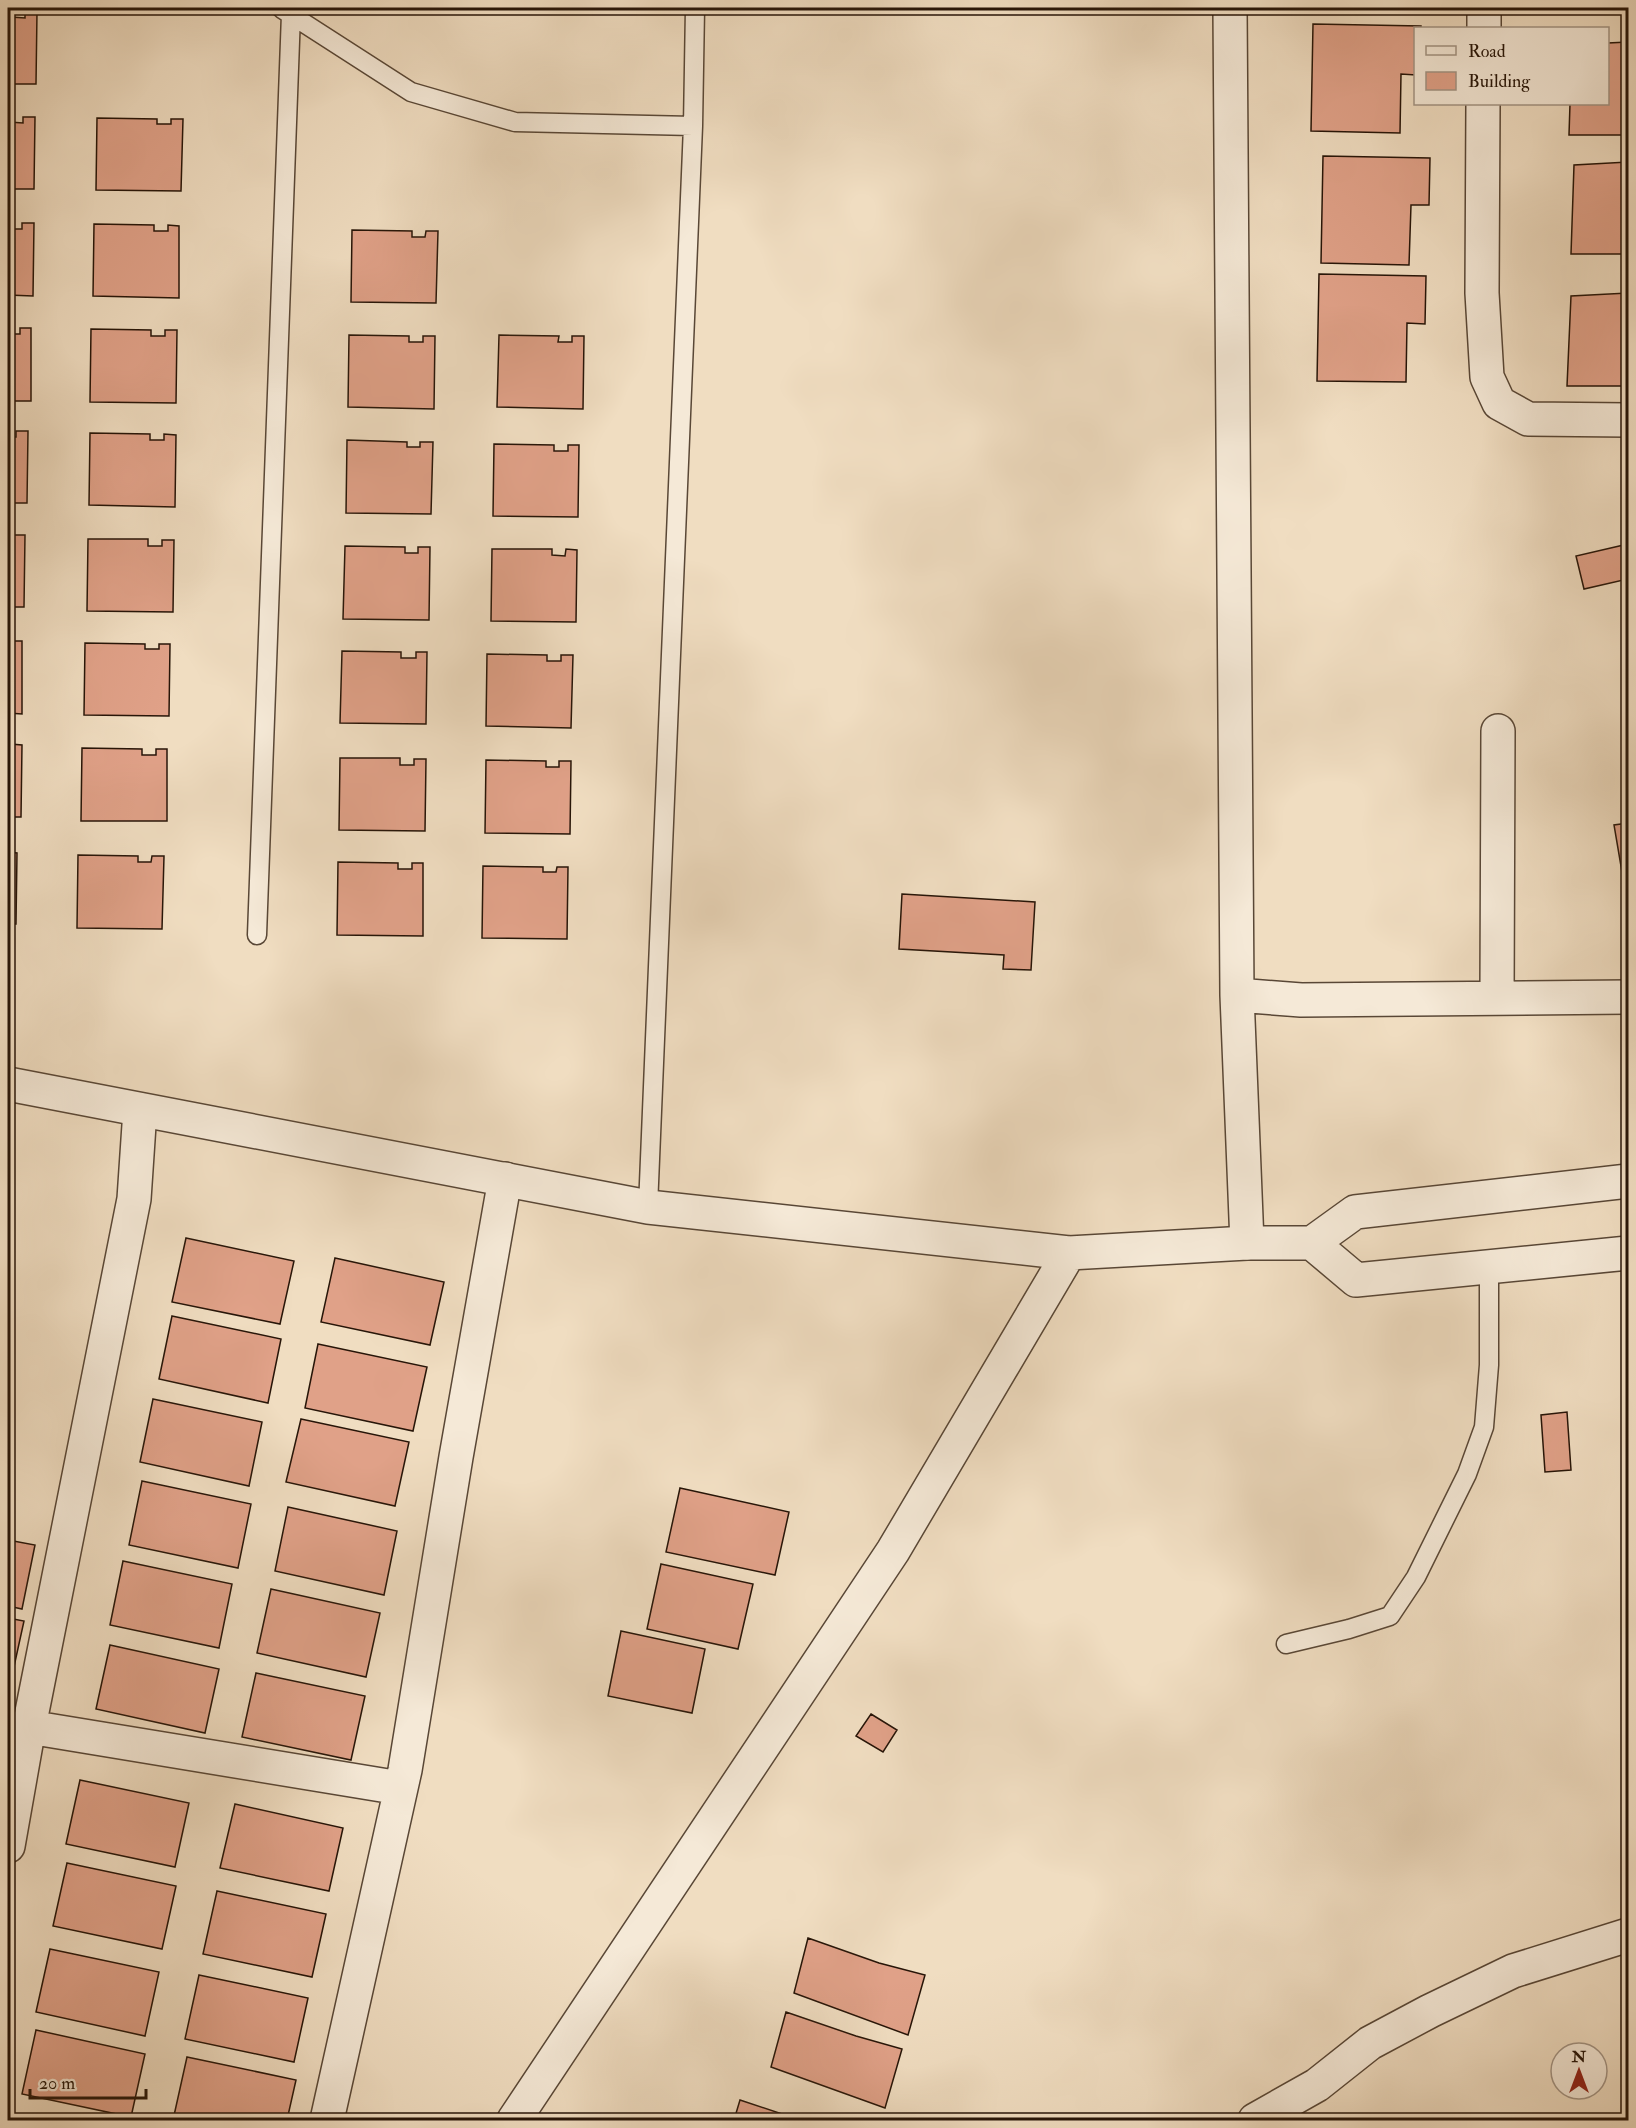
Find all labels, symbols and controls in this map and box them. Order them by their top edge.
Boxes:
legend [1414,27,1609,105]
text: Road [1468,40,1506,63]
text: Building [1468,70,1531,93]
north arrow [1549,2041,1609,2101]
text: N [1571,2047,1587,2067]
scale bar [30,2062,146,2100]
text: 20 m [39,2072,75,2095]

